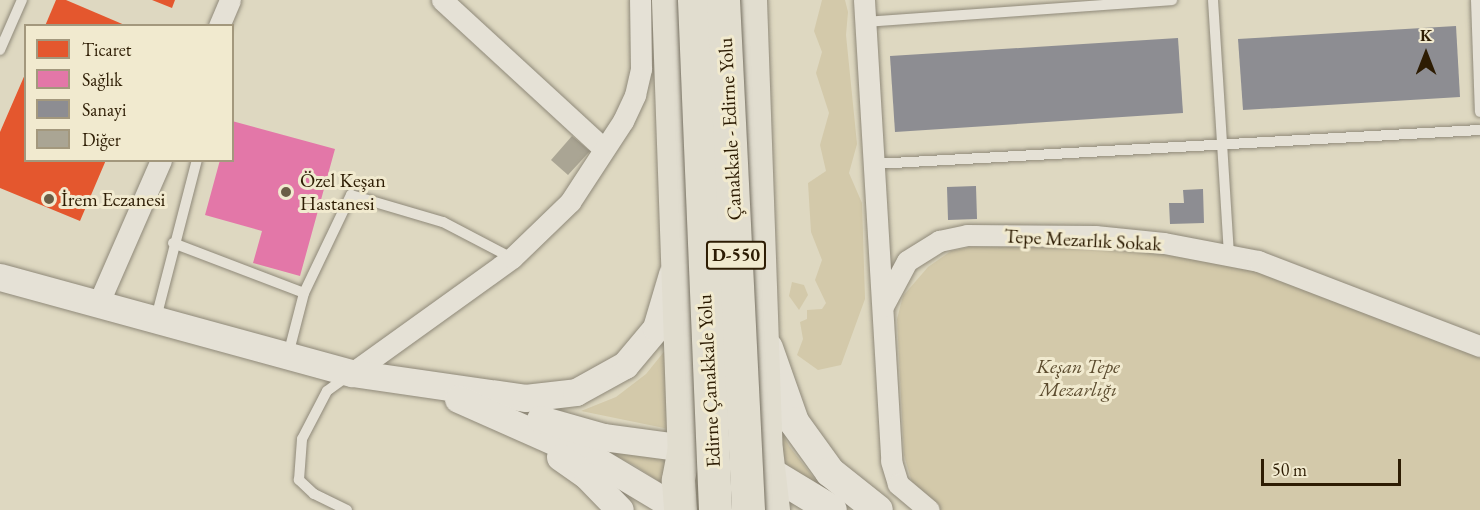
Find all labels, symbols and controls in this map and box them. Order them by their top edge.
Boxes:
legend [24,24,234,162]
north arrow [1396,24,1456,84]
text: K [1420,25,1432,46]
street label: Çanakkale - Edirne Yolu [713,37,747,221]
text: Ticaret [82,38,131,61]
text: Sağlık [82,68,123,91]
text: Sanayi [82,98,126,121]
text: Diğer [82,128,121,151]
place label: Özel Keşan Hastanesi [300,168,386,215]
marker: Özel Keşan Hastanesi [277,183,295,201]
place label: İrem Eczanesi [61,187,165,211]
marker: İrem Eczanesi [42,192,56,206]
street label: Tepe Mezarlık Sokak [1004,224,1162,256]
road number: D-550 [704,240,768,270]
street label: Edirne Çanakkale Yolu [692,294,726,468]
park label: Keşan Tepe Mezarlığı [1036,355,1120,402]
scale bar [1264,447,1404,485]
text: 50 m [1272,458,1307,481]

